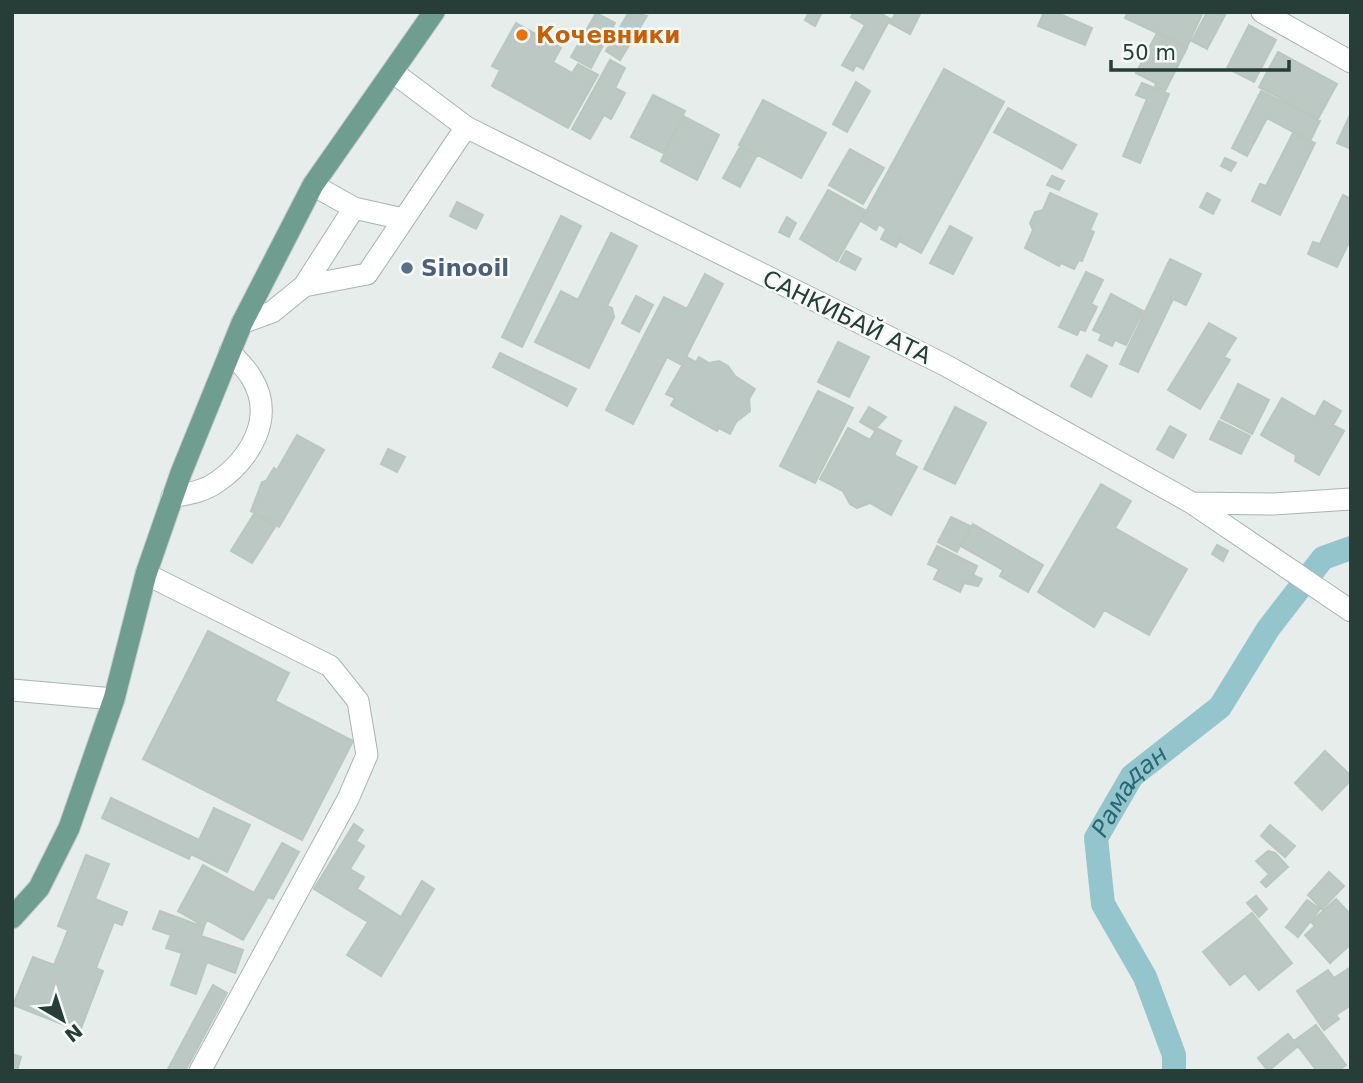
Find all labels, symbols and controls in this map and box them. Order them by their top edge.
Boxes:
place label: Кочевники [536,22,680,48]
marker: Кочевники [514,27,530,43]
scale bar [1111,28,1290,72]
text: 50 m [1122,41,1176,65]
place label: Sinooil [421,255,509,281]
marker: Sinooil [399,260,415,276]
street label: САНКИБАЙ АТА [759,264,936,369]
water label: Рамадан [1086,740,1173,842]
north arrow [28,985,98,1055]
text: N [61,1020,87,1047]

